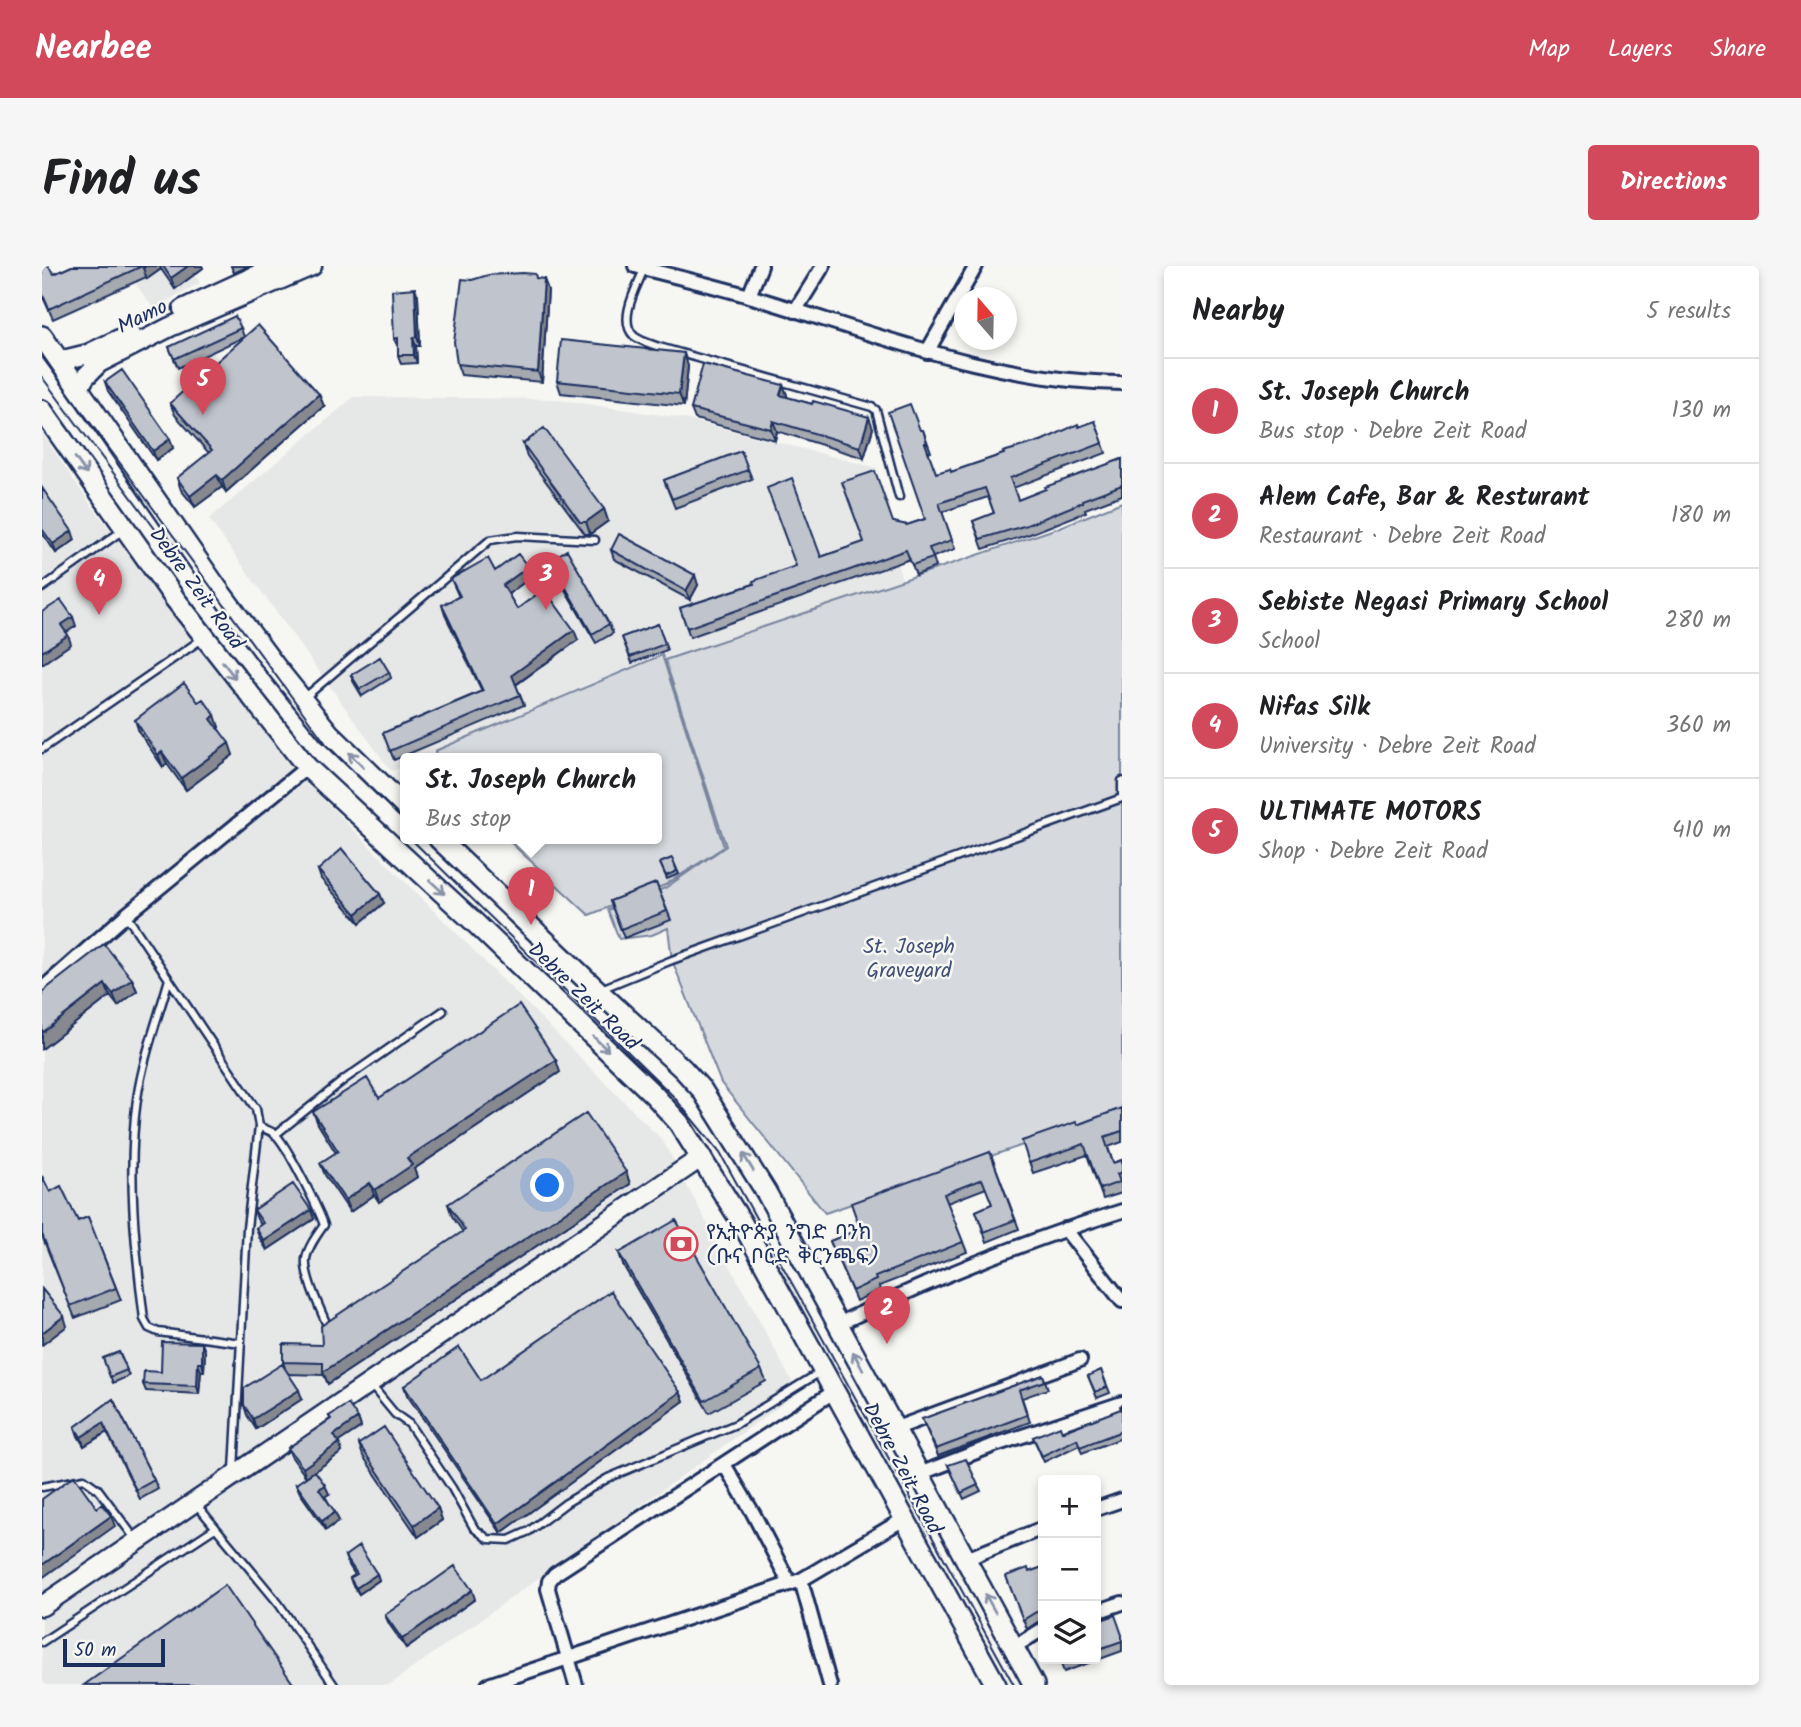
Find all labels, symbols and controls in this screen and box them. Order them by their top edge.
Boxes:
text: Nearbee [35,23,152,76]
text: Map [1528,30,1570,69]
text: Layers [1608,30,1672,69]
text: Share [1710,30,1766,69]
text: Find us [42,143,200,221]
button: Directions [1588,145,1759,220]
north arrow [954,287,1017,350]
text: Nearby [1192,288,1284,336]
street label: Mamo [112,291,174,344]
text: 5 results [1646,294,1731,330]
pin: 5 [180,357,226,415]
text: St. Joseph Church [1259,372,1469,414]
text: 1 [1212,393,1218,429]
text: 130 m [1672,393,1731,429]
text: Bus stop · Debre Zeit Road [1259,414,1527,450]
one-way arrow [74,456,88,475]
text: Alem Cafe, Bar & Resturant [1259,477,1589,519]
text: 2 [1208,498,1222,534]
text: 180 m [1671,498,1731,534]
text: Restaurant · Debre Zeit Road [1259,519,1546,555]
street label: Debre Zeit Road [140,521,252,658]
pin: 3 [523,552,569,610]
pin: 4 [76,557,122,615]
text: Sebiste Negasi Primary School [1259,582,1608,624]
text: 3 [1209,603,1221,639]
text: 280 m [1665,603,1731,639]
text: School [1259,624,1320,660]
one-way arrow [222,660,237,679]
text: Nifas Silk [1259,687,1370,729]
text: 4 [1209,708,1221,744]
text: 360 m [1666,708,1731,744]
text: University · Debre Zeit Road [1259,729,1536,765]
one-way arrow [347,752,364,769]
popup [400,753,662,844]
text: St. Joseph Church [426,760,636,802]
text: ULTIMATE MOTORS [1259,792,1481,834]
text: Bus stop [426,802,511,838]
text: 5 [1209,813,1221,849]
text: 410 m [1672,813,1731,849]
text: Shop · Debre Zeit Road [1259,834,1488,870]
pin: 1 [508,867,554,925]
one-way arrow [428,879,446,895]
park label: St. Joseph Graveyard [863,931,955,988]
street label: Debre Zeit Road [519,935,647,1060]
one-way arrow [592,1036,609,1053]
one-way arrow [740,1152,754,1172]
your location [530,1168,564,1202]
place label: የኢትዮጵያ ንግድ ባንክ (ቡና ቦርድ ቅርንጫፍ) [706,1217,879,1274]
bank icon: የኢትዮጵያ ንግድ ባንክ (ቡና ቦርድ ቅርንጫፍ) [662,1225,700,1263]
pin: 2 [864,1286,910,1344]
one-way arrow [851,1351,865,1371]
street label: Debre Zeit Road [853,1397,951,1541]
map controls [1038,1475,1101,1664]
button: + [1038,1475,1101,1538]
button: − [1038,1538,1101,1601]
one-way arrow [983,1594,997,1614]
button: layers [1038,1601,1101,1664]
scale bar [63,1636,164,1668]
text: 50 m [74,1636,116,1666]

